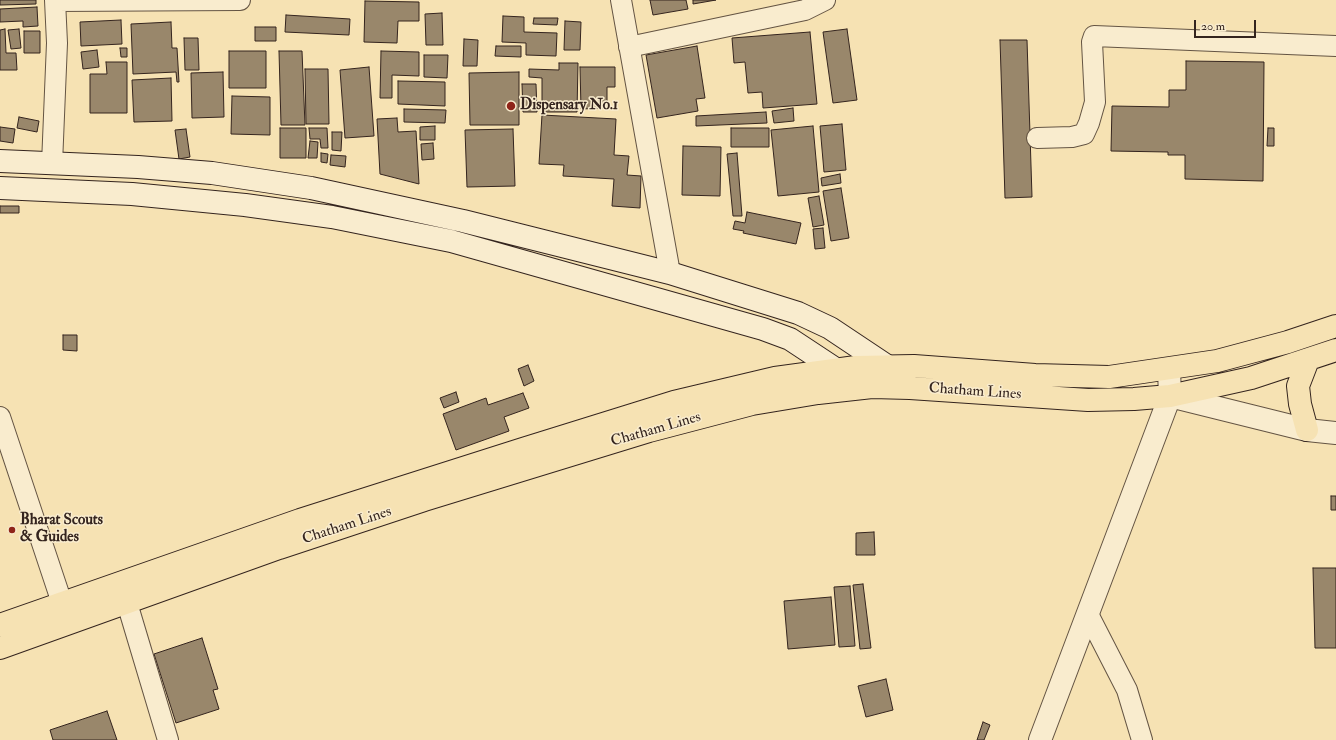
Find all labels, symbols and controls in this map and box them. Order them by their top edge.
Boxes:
scale bar [1196,12,1258,38]
text: 20 m [1201,19,1225,34]
place label: Dispensary No.1 [520,97,618,115]
marker: Dispensary No.1 [505,100,517,112]
street label: Chatham Lines [928,380,1022,404]
street label: Chatham Lines [609,409,703,451]
street label: Chatham Lines [300,503,394,549]
place label: Bharat Scouts & Guides [20,512,103,547]
marker: Bharat Scouts & Guides [7,525,17,535]

